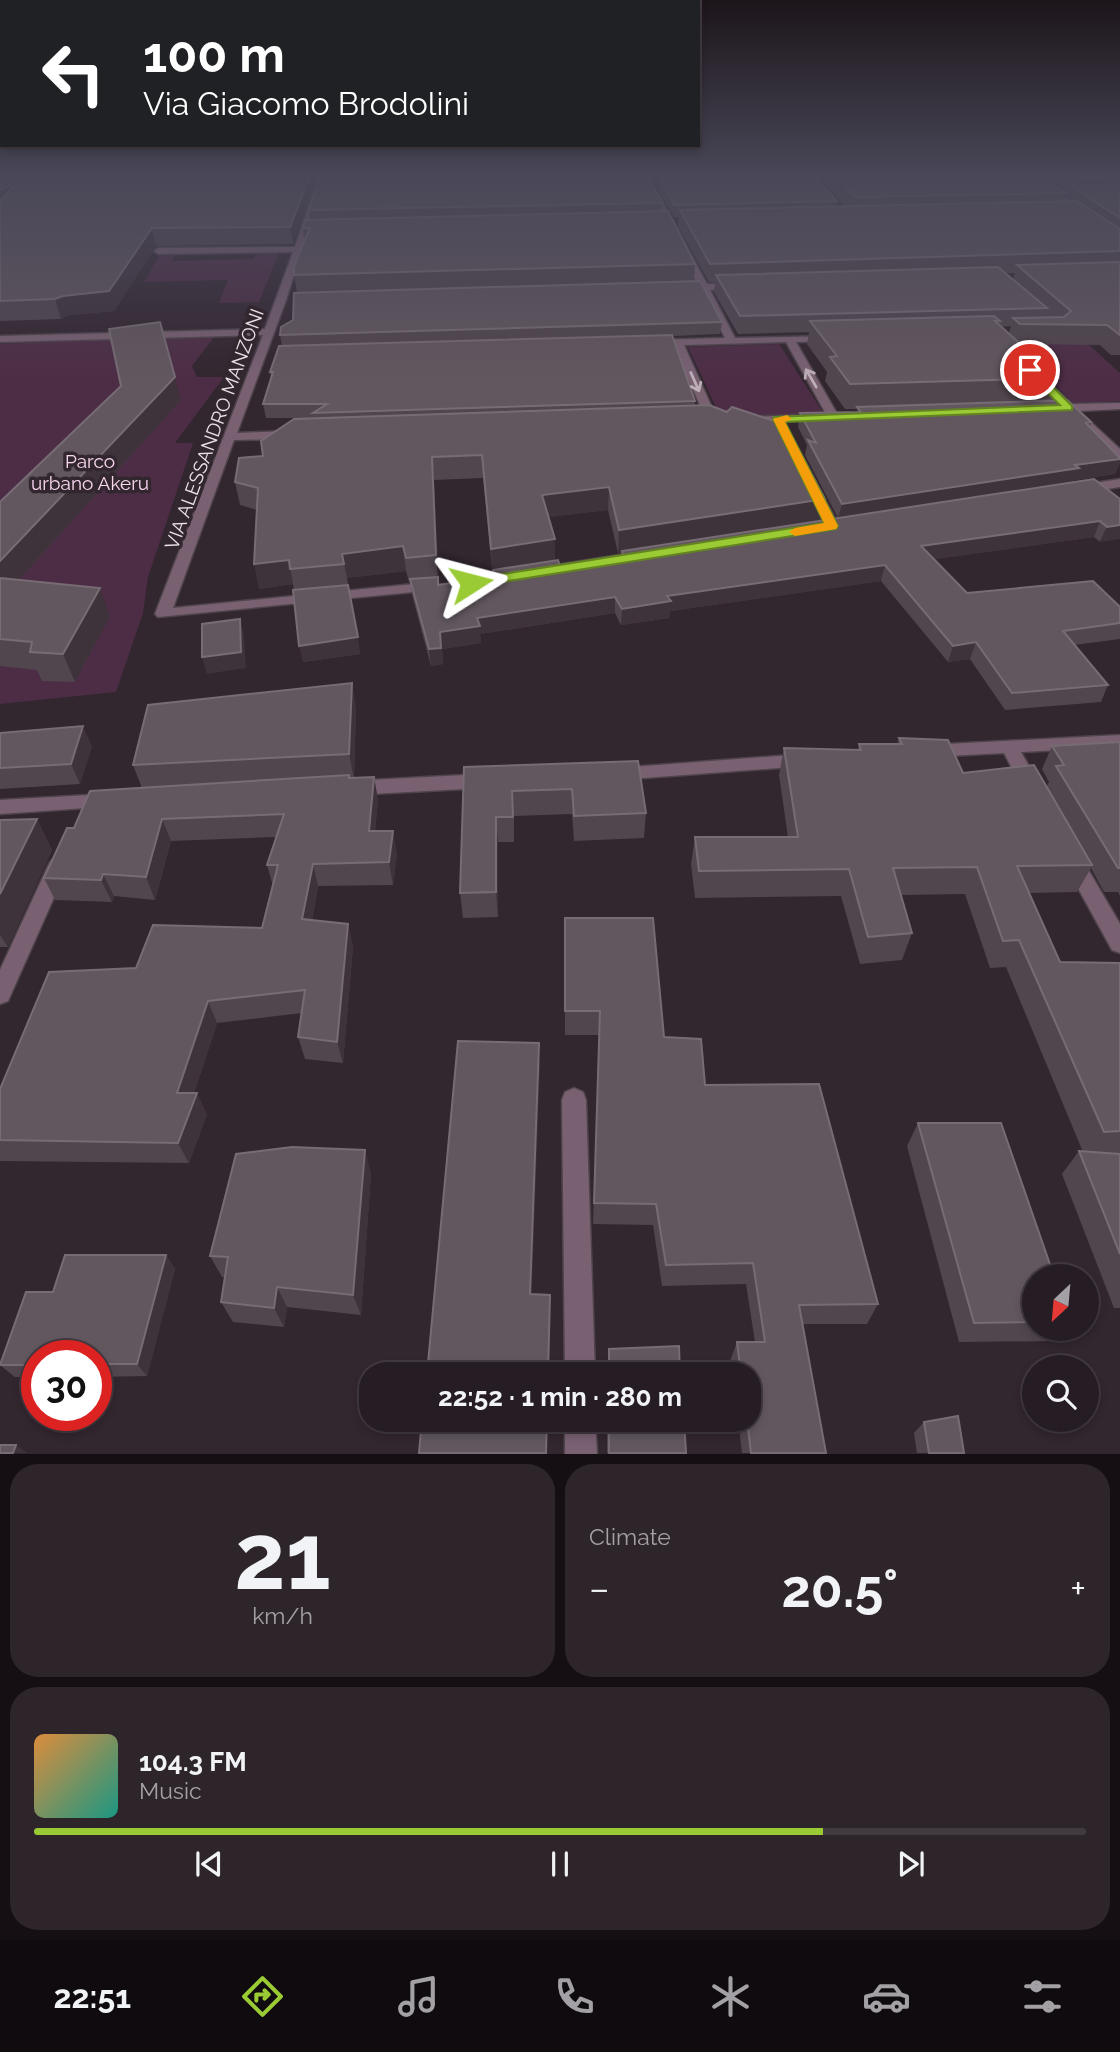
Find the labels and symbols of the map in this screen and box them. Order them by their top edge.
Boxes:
street label: VIA ALESSANDRO MANZONI [160,306,268,552]
pin [1000,340,1060,400]
one-way arrow [804,368,817,389]
one-way arrow [689,371,702,392]
park label: Parco urbano Akeru [31,450,149,494]
position arrow [434,546,508,620]
north arrow [1022,1264,1099,1340]
speed limit sign: 30 [21,1340,112,1431]

